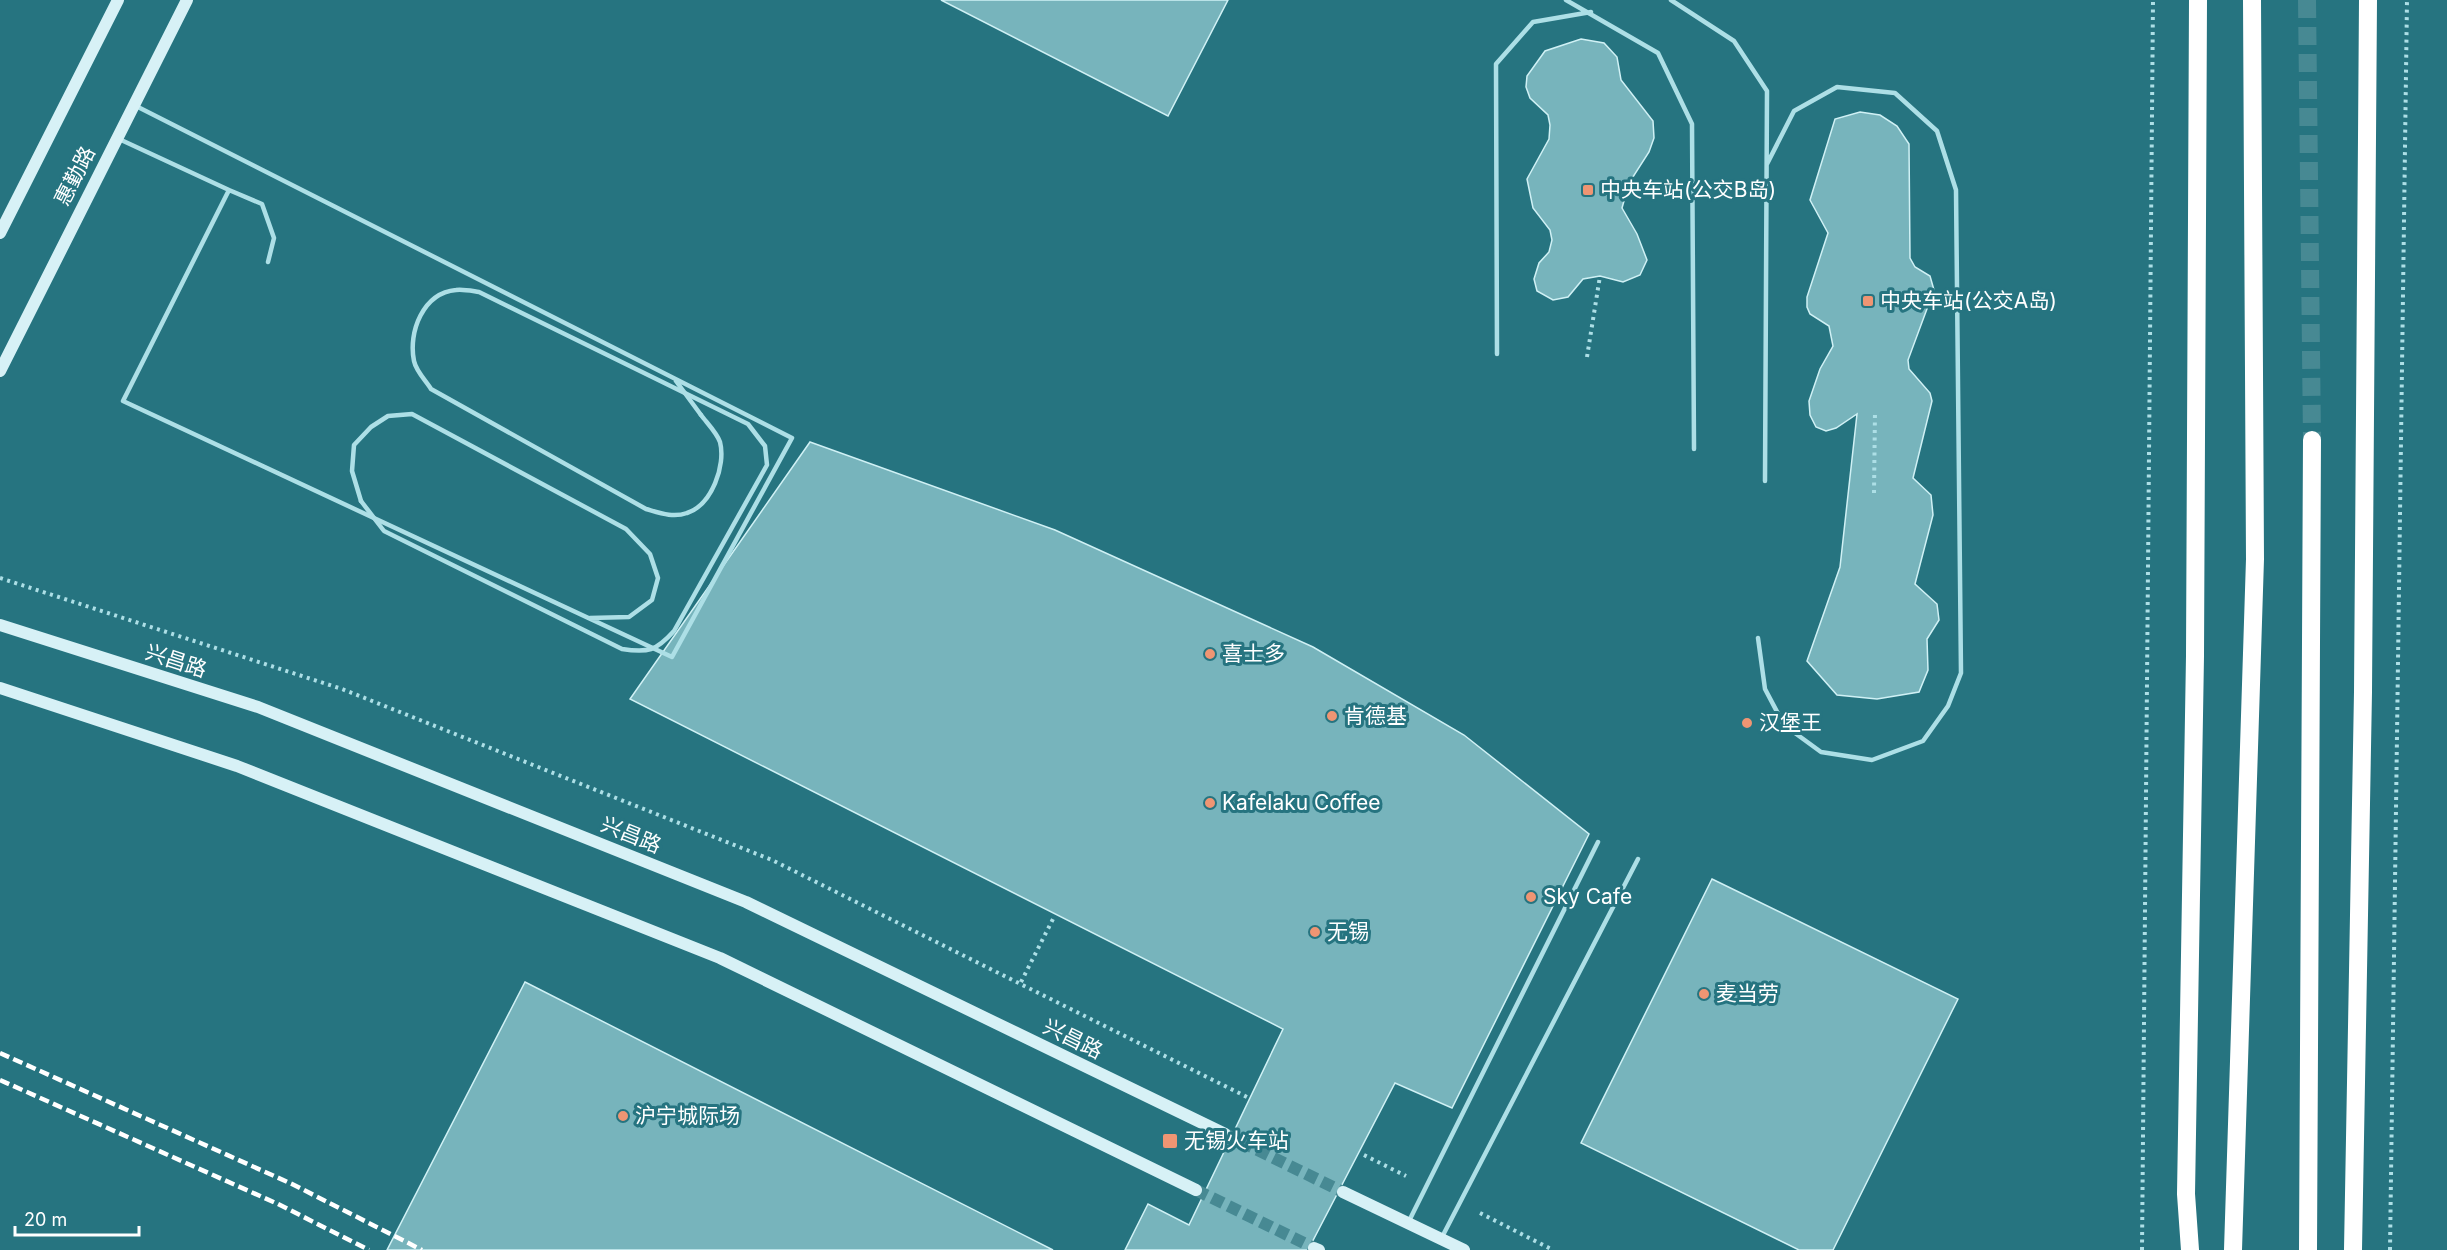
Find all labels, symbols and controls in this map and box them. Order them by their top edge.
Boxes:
street label: 惠勤路 [49,142,100,210]
place label: 中央车站(公交B岛) [1600,177,1776,202]
marker: 中央车站(公交B岛) [1581,183,1595,197]
place label: 中央车站(公交A岛) [1880,288,2057,313]
marker: 中央车站(公交A岛) [1861,294,1875,308]
street label: 兴昌路 [142,639,210,682]
place label: 喜士多 [1222,641,1285,666]
marker: 喜士多 [1203,647,1217,661]
place label: 肯德基 [1344,703,1407,728]
marker: 肯德基 [1325,709,1339,723]
place label: 汉堡王 [1759,710,1822,735]
marker: 汉堡王 [1740,716,1754,730]
place label: Kafelaku Coffee [1222,790,1381,815]
marker: Kafelaku Coffee [1203,796,1217,810]
street label: 兴昌路 [597,811,665,858]
place label: Sky Cafe [1543,884,1632,909]
marker: Sky Cafe [1524,890,1538,904]
place label: 无锡 [1327,919,1369,944]
marker: 无锡 [1308,925,1322,939]
place label: 麦当劳 [1716,981,1779,1006]
marker: 麦当劳 [1697,987,1711,1001]
street label: 兴昌路 [1039,1014,1107,1064]
place label: 沪宁城际场 [635,1103,740,1128]
marker: 沪宁城际场 [616,1109,630,1123]
place label: 无锡火车站 [1184,1128,1289,1153]
marker: 无锡火车站 [1161,1132,1179,1150]
scale bar [15,1199,140,1237]
text: 20 m [24,1209,67,1230]

